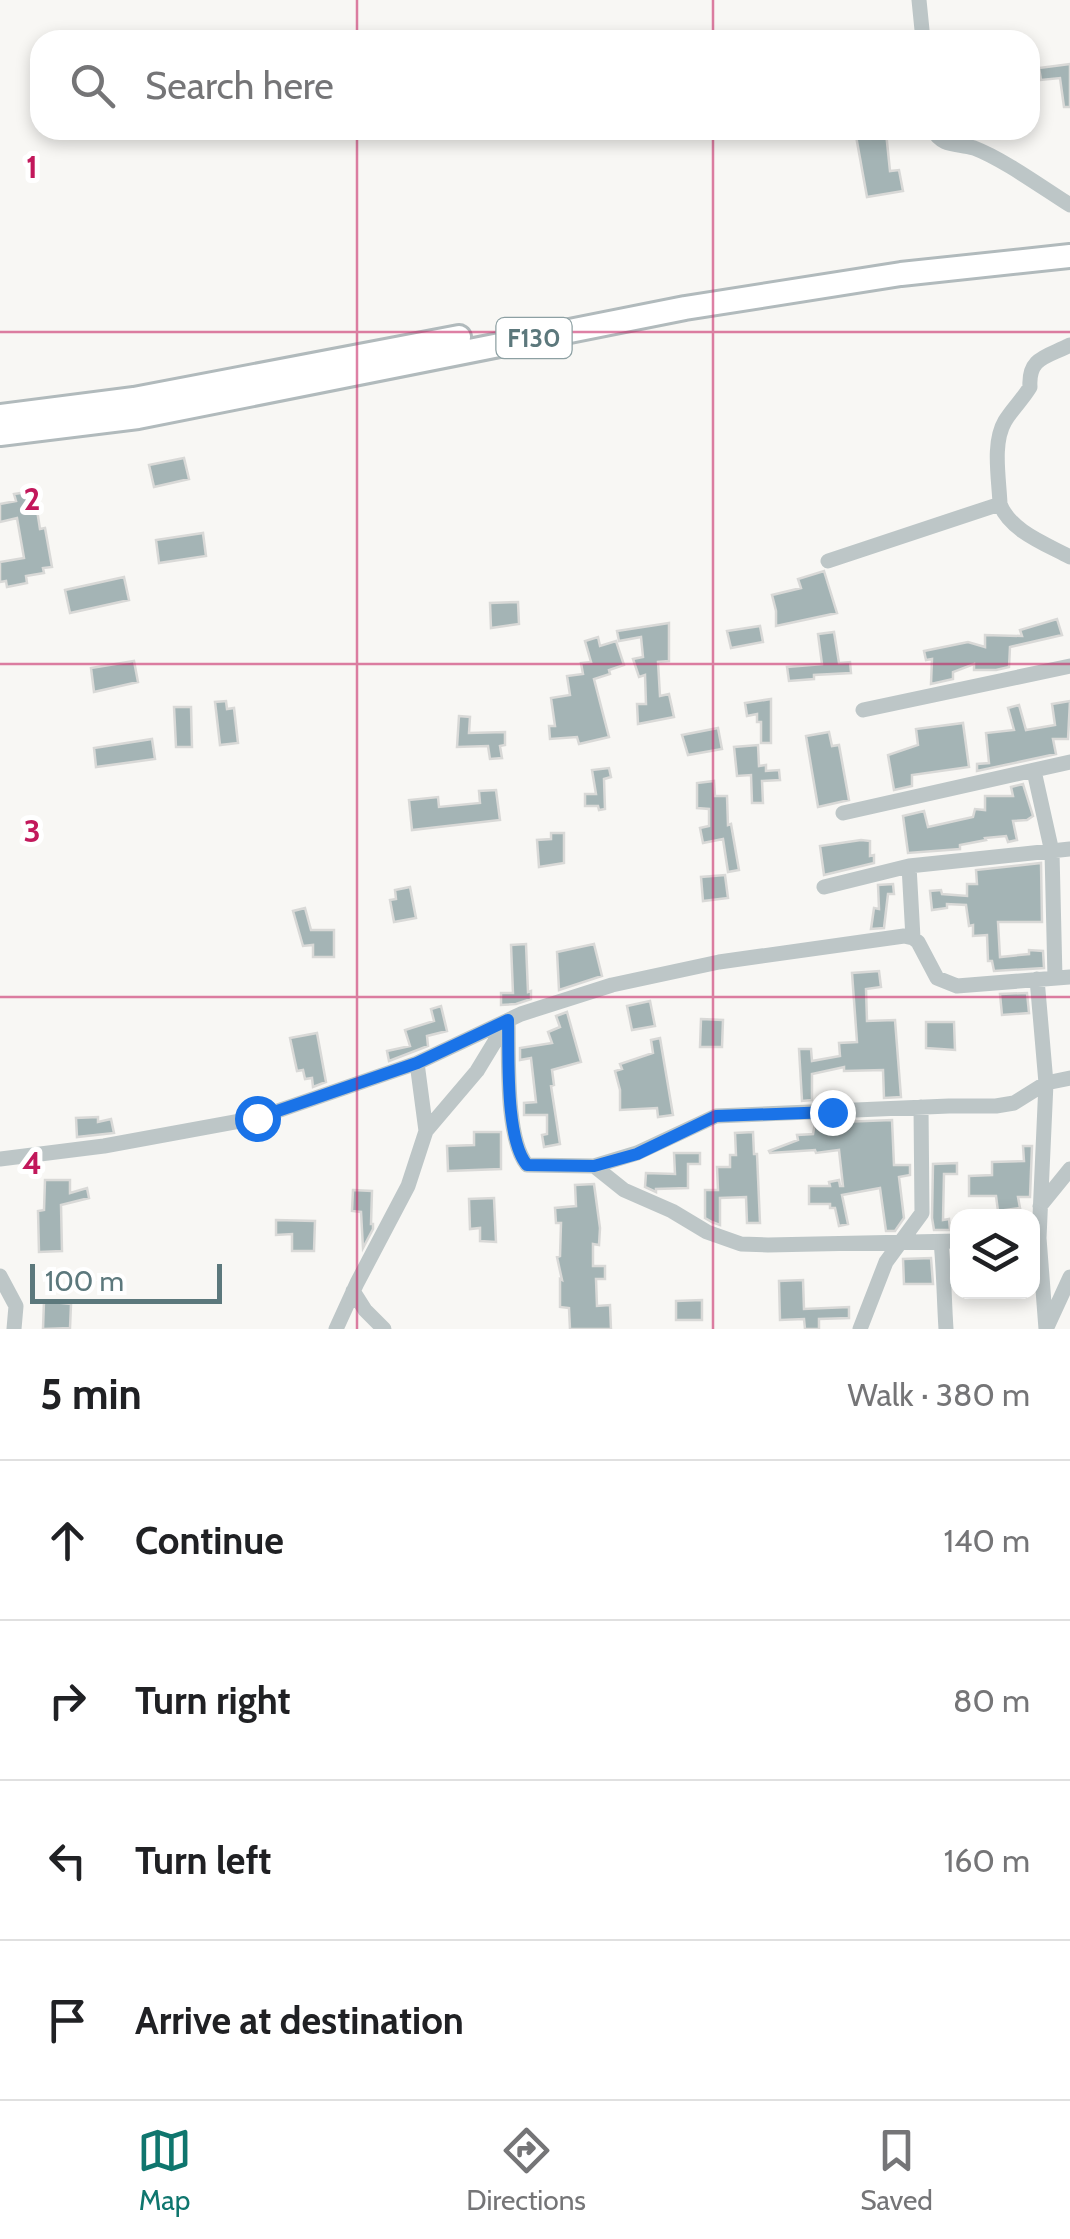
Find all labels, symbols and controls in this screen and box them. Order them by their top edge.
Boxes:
search box [30,30,1040,140]
icon: search [65,58,120,113]
text: Search here [145,62,334,109]
text: 1 [26,147,38,186]
road number: F130 [496,318,572,358]
text: 2 [24,479,40,518]
text: 3 [23,811,41,850]
route end [810,1090,856,1136]
route start [235,1096,281,1142]
text: 4 [22,1143,42,1182]
map controls [950,1209,1040,1299]
button: layers [950,1209,1040,1299]
scale bar [30,1259,222,1304]
text: 100 m [45,1264,124,1298]
text: 5 min [40,1368,142,1420]
text: Walk · 380 m [847,1375,1030,1414]
icon: ahead [40,1513,95,1568]
text: Continue [135,1517,284,1564]
text: 140 m [943,1521,1030,1560]
icon: right [40,1673,95,1728]
text: Turn right [135,1677,291,1724]
text: 80 m [953,1681,1030,1720]
icon: left [40,1833,95,1888]
text: Turn left [135,1837,271,1884]
text: 160 m [944,1841,1030,1880]
icon: arrive [40,1993,95,2048]
text: Arrive at destination [135,1997,464,2044]
tab: Map [137,2123,192,2217]
tab: Directions [466,2123,586,2217]
tab: Saved [860,2123,933,2217]

